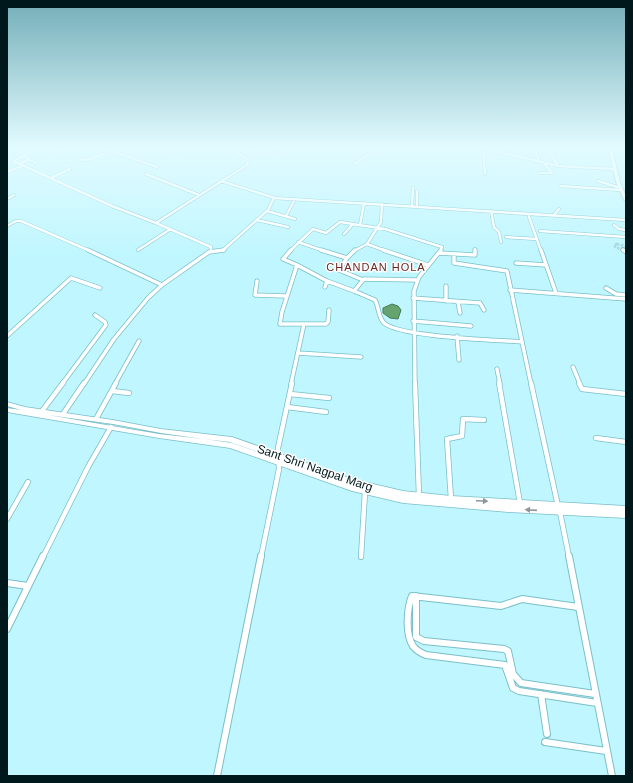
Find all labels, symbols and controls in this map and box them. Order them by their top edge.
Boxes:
district label: CHANDAN HOLA [326,261,426,273]
street label: Sant Shri Nagpal Marg [255,442,375,494]
one-way arrow [476,497,488,504]
one-way arrow [525,507,537,514]

